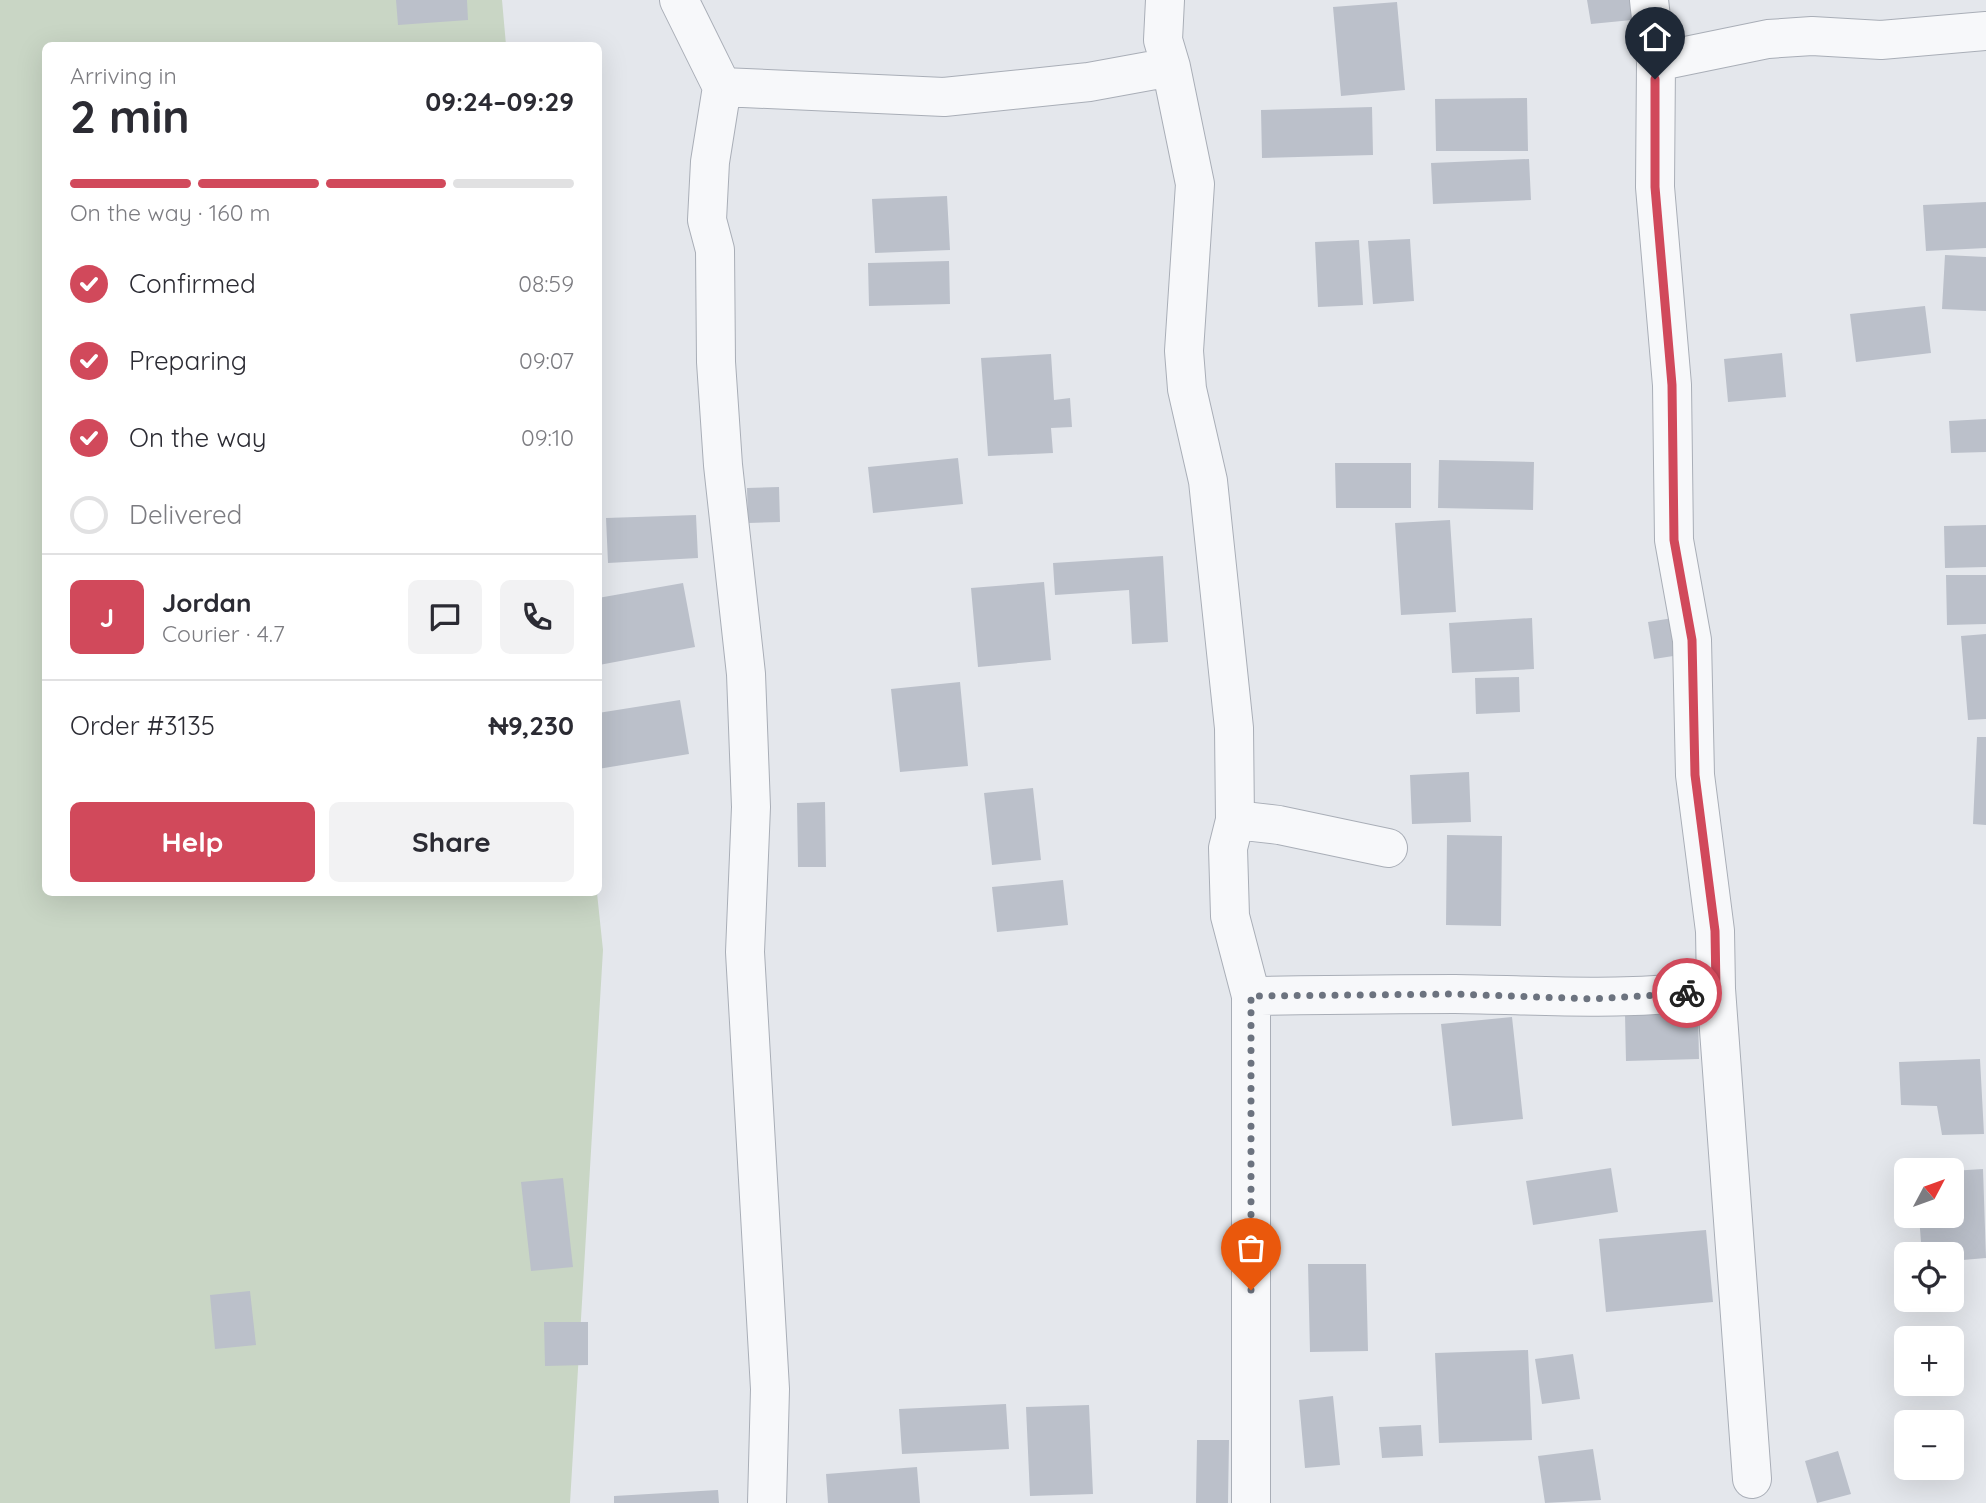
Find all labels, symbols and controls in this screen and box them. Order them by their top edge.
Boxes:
pin [1625,7,1685,79]
icon: home [1636,18,1674,56]
text: Arriving in [70,61,177,90]
text: 09:24–09:29 [425,85,574,118]
text: 2 min [70,87,190,145]
text: On the way · 160 m [70,198,271,227]
icon: check [70,265,108,303]
text: Confirmed [129,267,256,300]
text: 08:59 [518,269,574,298]
icon: check [70,342,108,380]
text: Preparing [129,344,247,377]
text: 09:07 [519,346,574,375]
icon: check [70,419,108,457]
text: On the way [129,421,267,454]
text: 09:10 [521,423,574,452]
text: Delivered [129,498,242,531]
button: chat [408,580,482,654]
button: phone [500,580,574,654]
text: Jordan [162,586,251,619]
text: J [100,601,114,634]
text: Courier · 4.7 [162,619,285,648]
text: Order #3135 [70,709,215,742]
text: ₦9,230 [489,709,574,742]
button: Help [70,802,315,882]
button: Share [329,802,574,882]
courier [1652,958,1722,1028]
icon: bike [1668,974,1706,1012]
north arrow [1894,1158,1964,1228]
map controls [1894,1158,1964,1480]
pin [1221,1218,1281,1290]
icon: bag [1232,1229,1270,1267]
button: locate [1894,1242,1964,1312]
button: + [1894,1326,1964,1396]
button: − [1894,1410,1964,1480]

